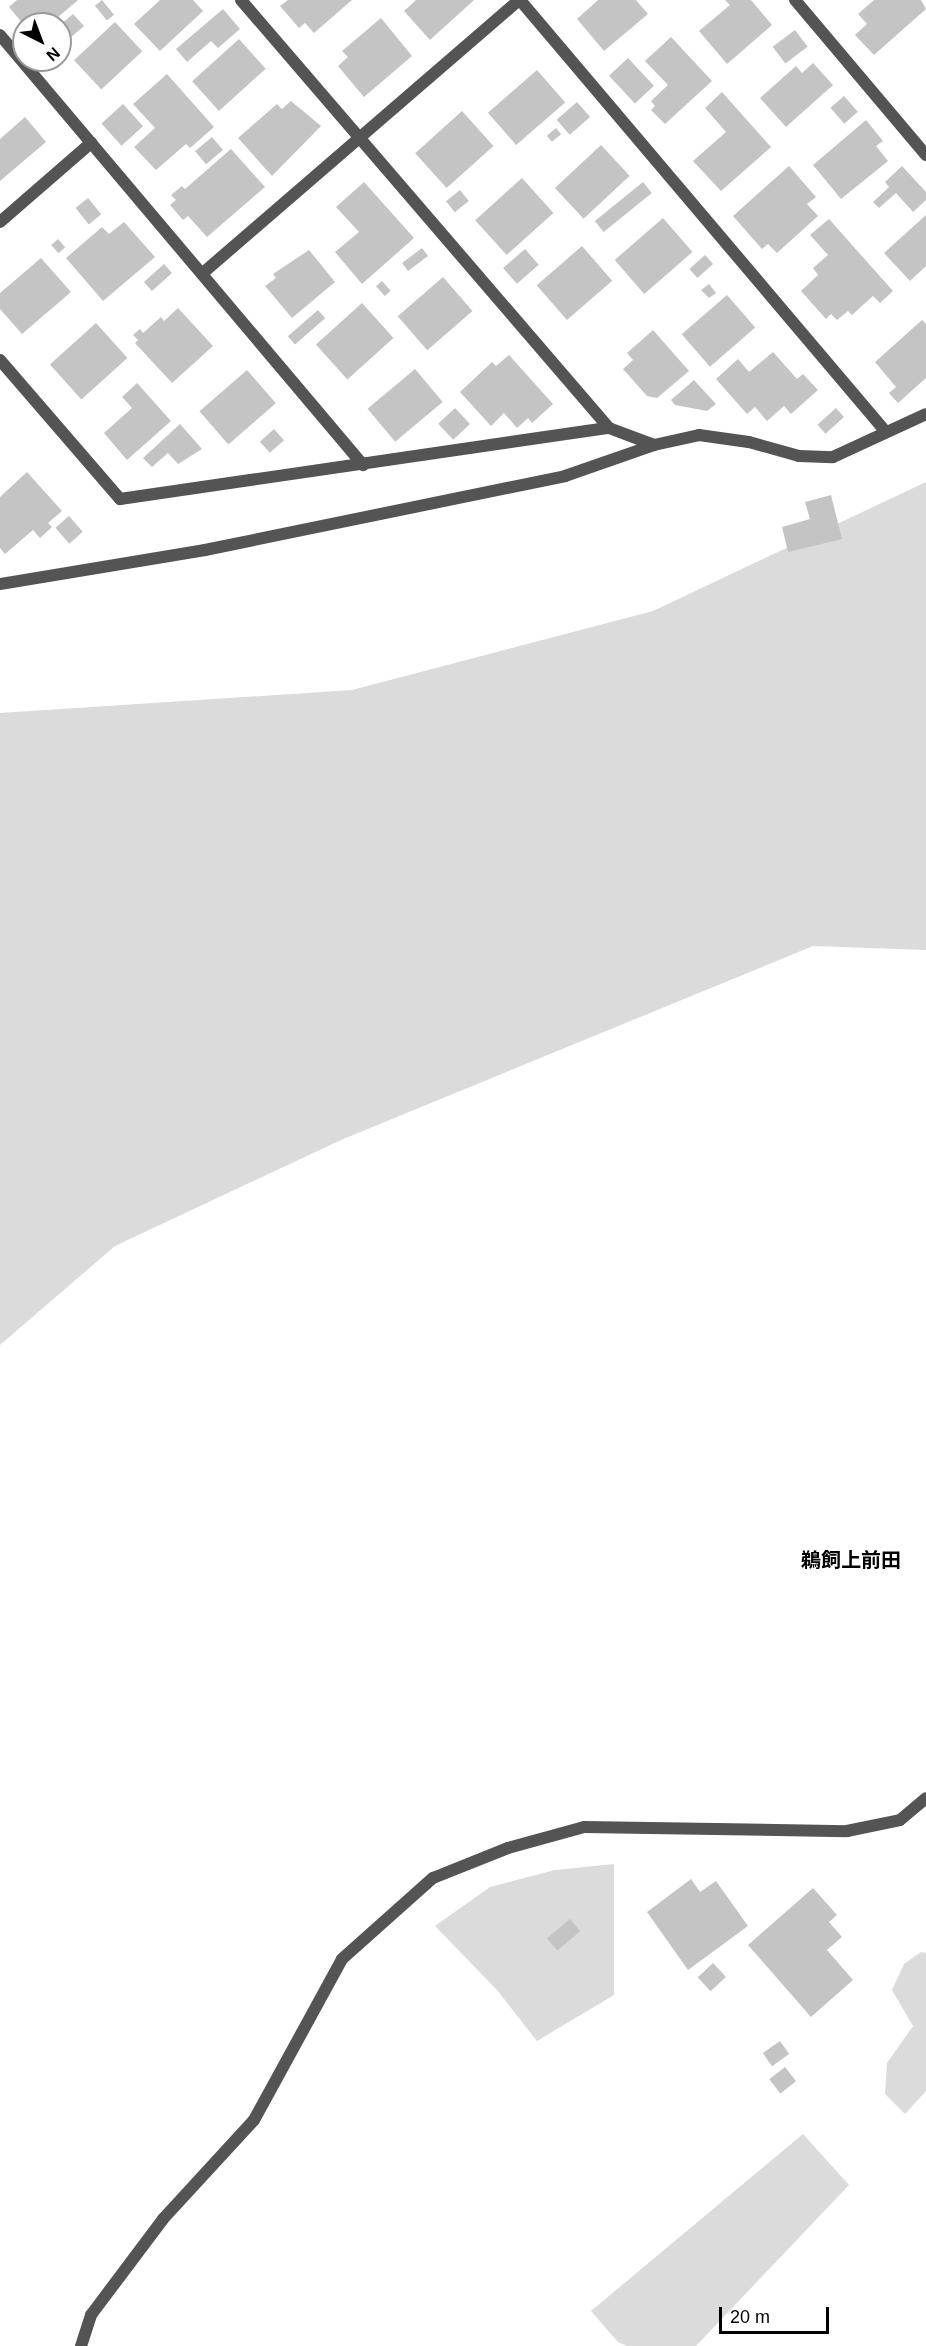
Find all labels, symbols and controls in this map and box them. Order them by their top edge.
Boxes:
north arrow [12,12,72,72]
text: N [43,44,63,64]
district label: 鵜飼上前田 [801,1548,901,1572]
scale bar [722,2295,832,2333]
text: 20 m [730,2307,770,2327]

